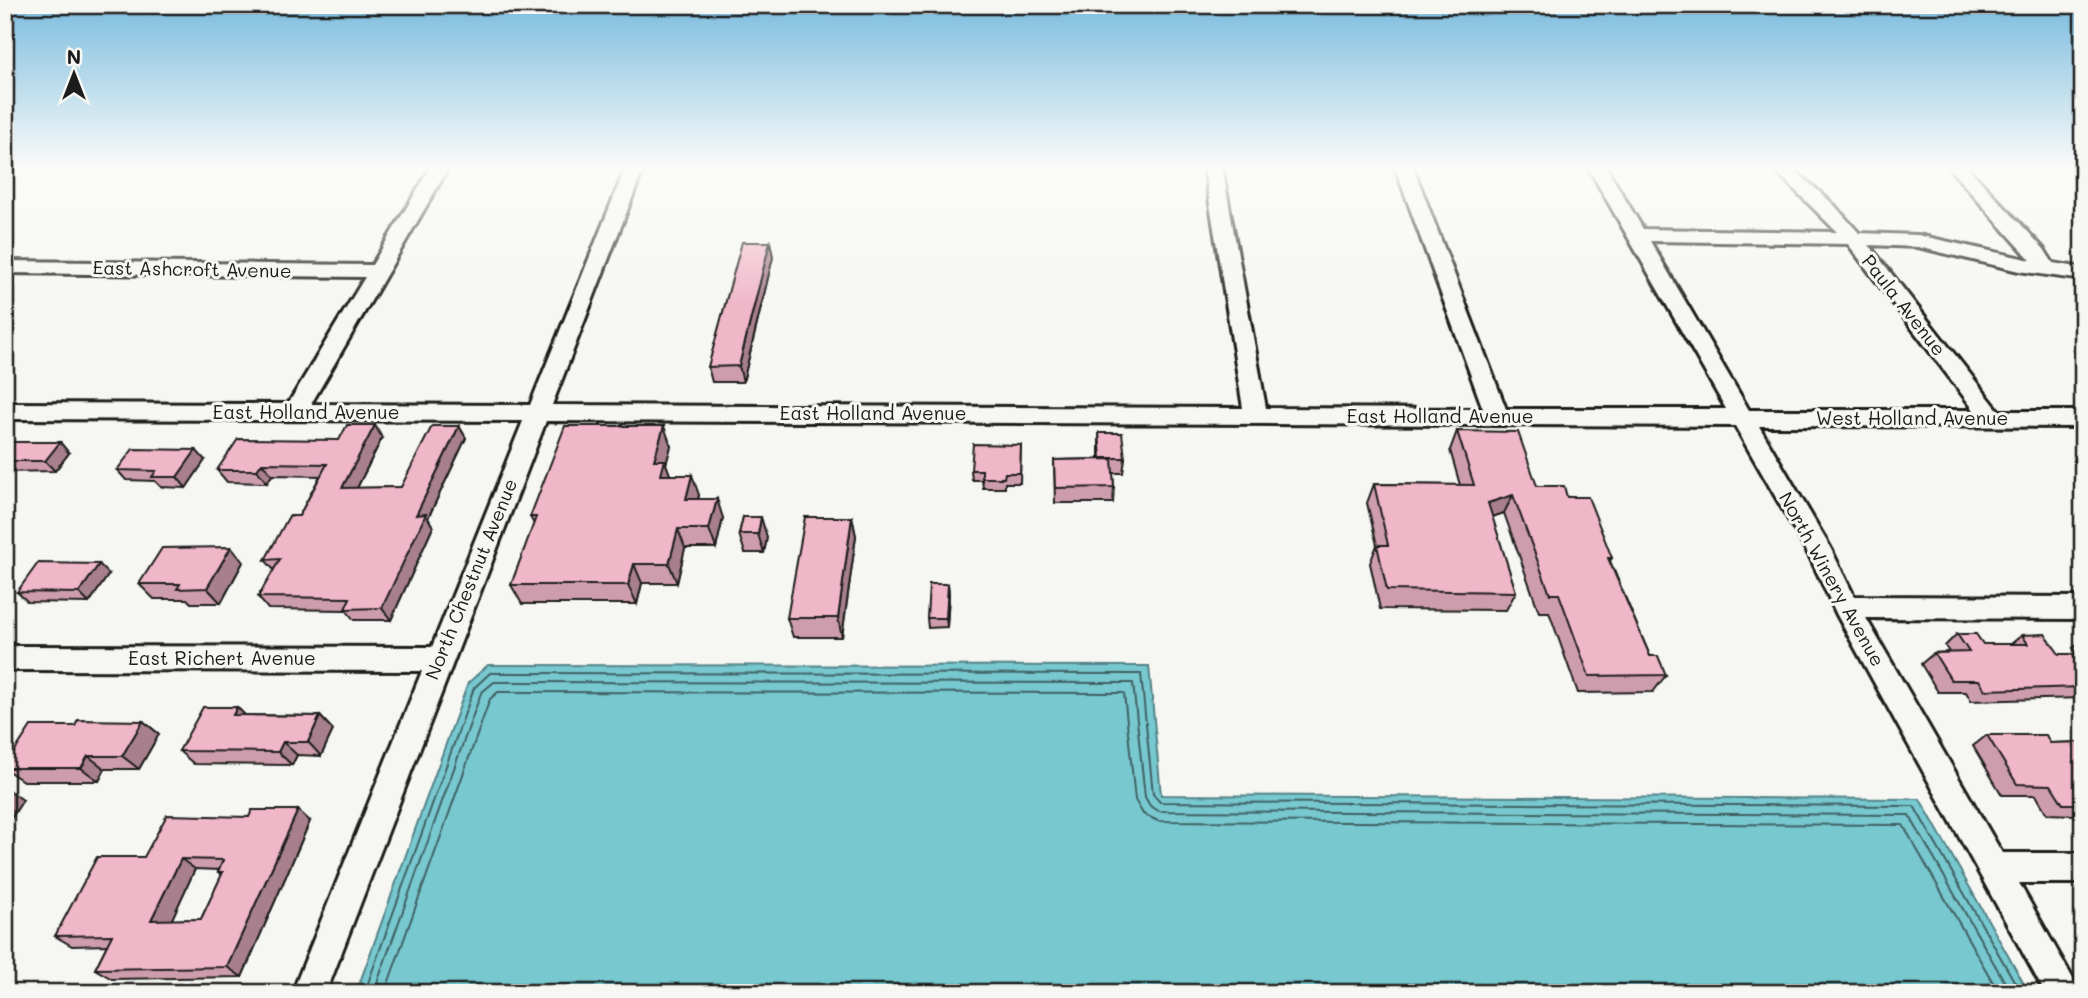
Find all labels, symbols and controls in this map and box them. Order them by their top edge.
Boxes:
north arrow [38,38,108,108]
text: N [67,44,81,69]
street label: Paula Avenue [1857,249,1952,361]
street label: East Ashcroft Avenue [92,254,292,283]
street label: East Holland Avenue [213,399,399,424]
street label: East Holland Avenue [780,400,966,425]
street label: East Holland Avenue [1347,403,1533,428]
street label: West Holland Avenue [1816,405,2008,430]
street label: North Chestnut Avenue [419,475,522,683]
street label: North Winery Avenue [1774,487,1891,671]
street label: East Richert Avenue [128,645,316,670]

